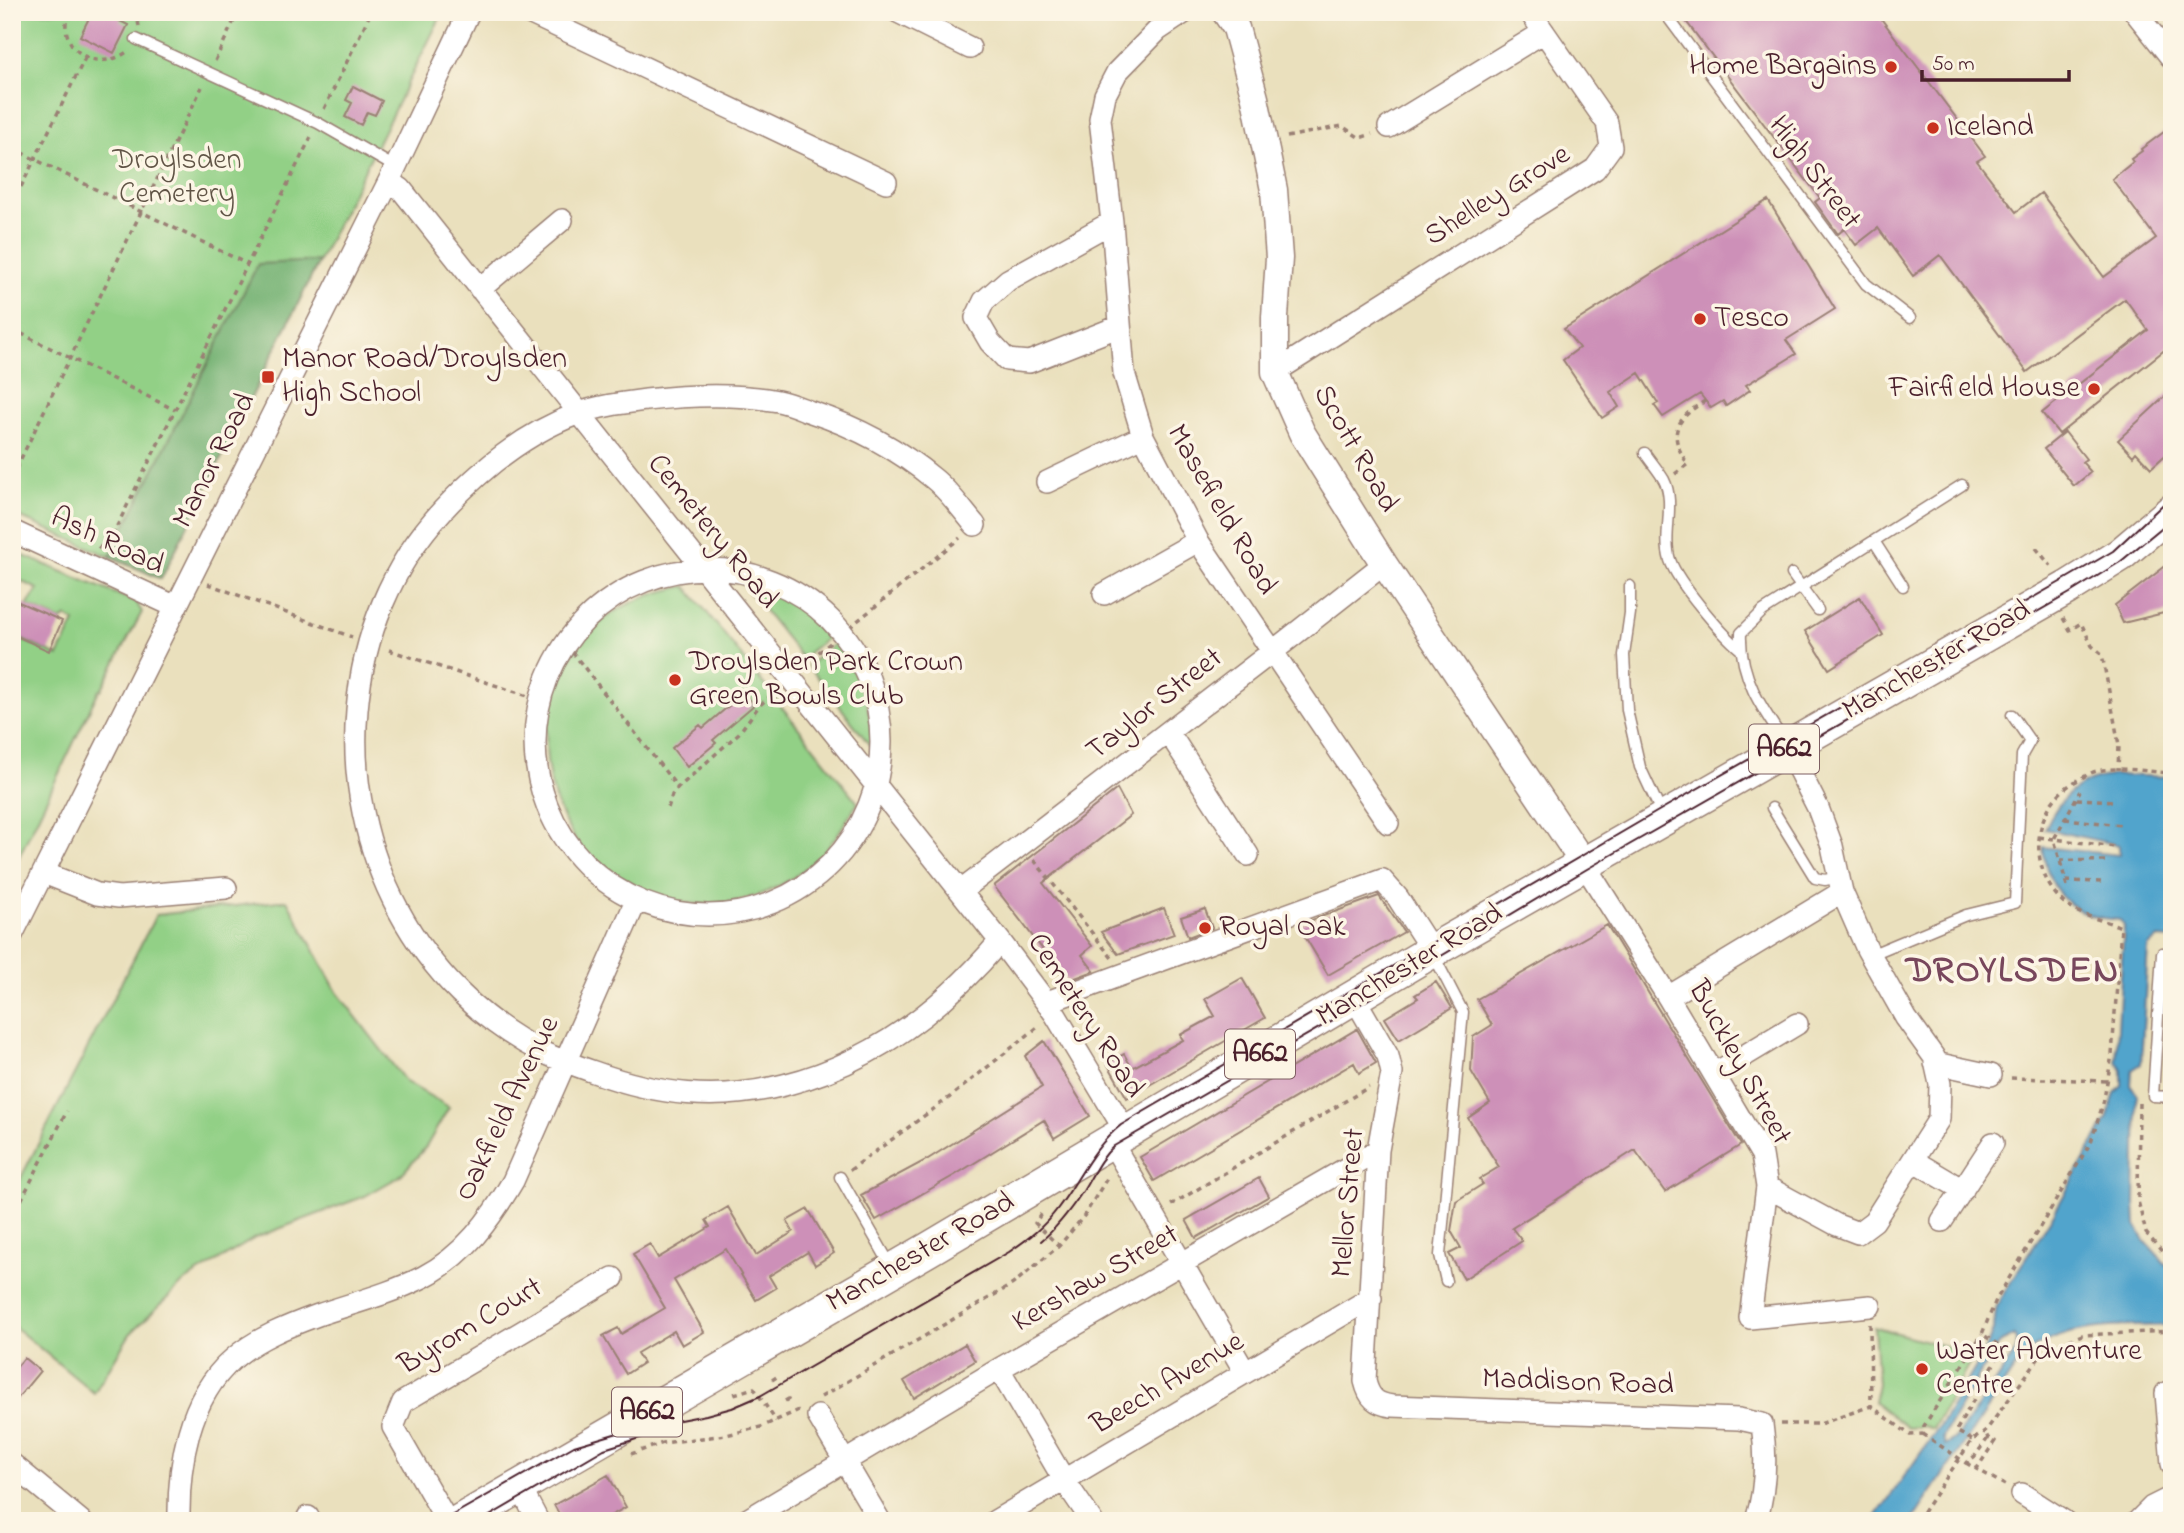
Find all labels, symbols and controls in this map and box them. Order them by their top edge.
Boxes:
scale bar [1922,38,2068,82]
place label: Home Bargains [1689,45,1877,89]
text: 50 m [1932,50,1975,80]
marker: Home Bargains [1883,59,1899,75]
place label: Iceland [1947,106,2034,150]
street label: High Street [1757,107,1871,239]
marker: Iceland [1925,120,1941,136]
street label: Shelley Grove [1417,134,1580,258]
park label: Droylsden Cemetery [112,139,242,217]
place label: Tesco [1714,297,1789,341]
marker: Tesco [1692,311,1708,327]
place label: Manor Road/Droylsden High School [282,338,567,416]
place label: Fairfield House [1888,367,2081,411]
marker: Manor Road/Droylsden High School [260,369,276,385]
street label: Scott Road [1301,377,1409,521]
marker: Fairfield House [2086,381,2102,397]
street label: Manor Road [162,385,268,536]
street label: Masefield Road [1154,416,1288,604]
street label: Cemetery Road [635,445,789,619]
street label: Ash Road [43,497,171,588]
street label: Manchester Road [1835,589,2040,733]
street label: Taylor Street [1077,637,1233,773]
place label: Droylsden Park Crown Green Bowls Club [688,641,963,719]
marker: Droylsden Park Crown Green Bowls Club [667,672,683,688]
road number: A662 [1749,724,1819,774]
street label: Manchester Road [1308,893,1512,1039]
place label: Royal Oak [1219,906,1347,950]
marker: Royal Oak [1197,920,1213,936]
street label: Cemetery Road [1015,925,1155,1107]
district label: DROYLSDEN [1904,945,2120,999]
street label: Buckley Street [1675,972,1802,1153]
street label: Oakfield Avenue [444,1009,572,1209]
road number: A662 [1225,1030,1295,1078]
street label: Mellor Street [1321,1127,1377,1279]
street label: Manchester Road [819,1181,1024,1325]
street label: Kershaw Street [1005,1213,1187,1345]
street label: Byrom Court [390,1267,551,1388]
street label: Beech Avenue [1082,1321,1253,1448]
place label: Water Adventure Centre [1936,1330,2142,1408]
street label: Maddison Road [1481,1358,1675,1408]
marker: Water Adventure Centre [1914,1361,1930,1377]
road number: A662 [612,1388,682,1436]

